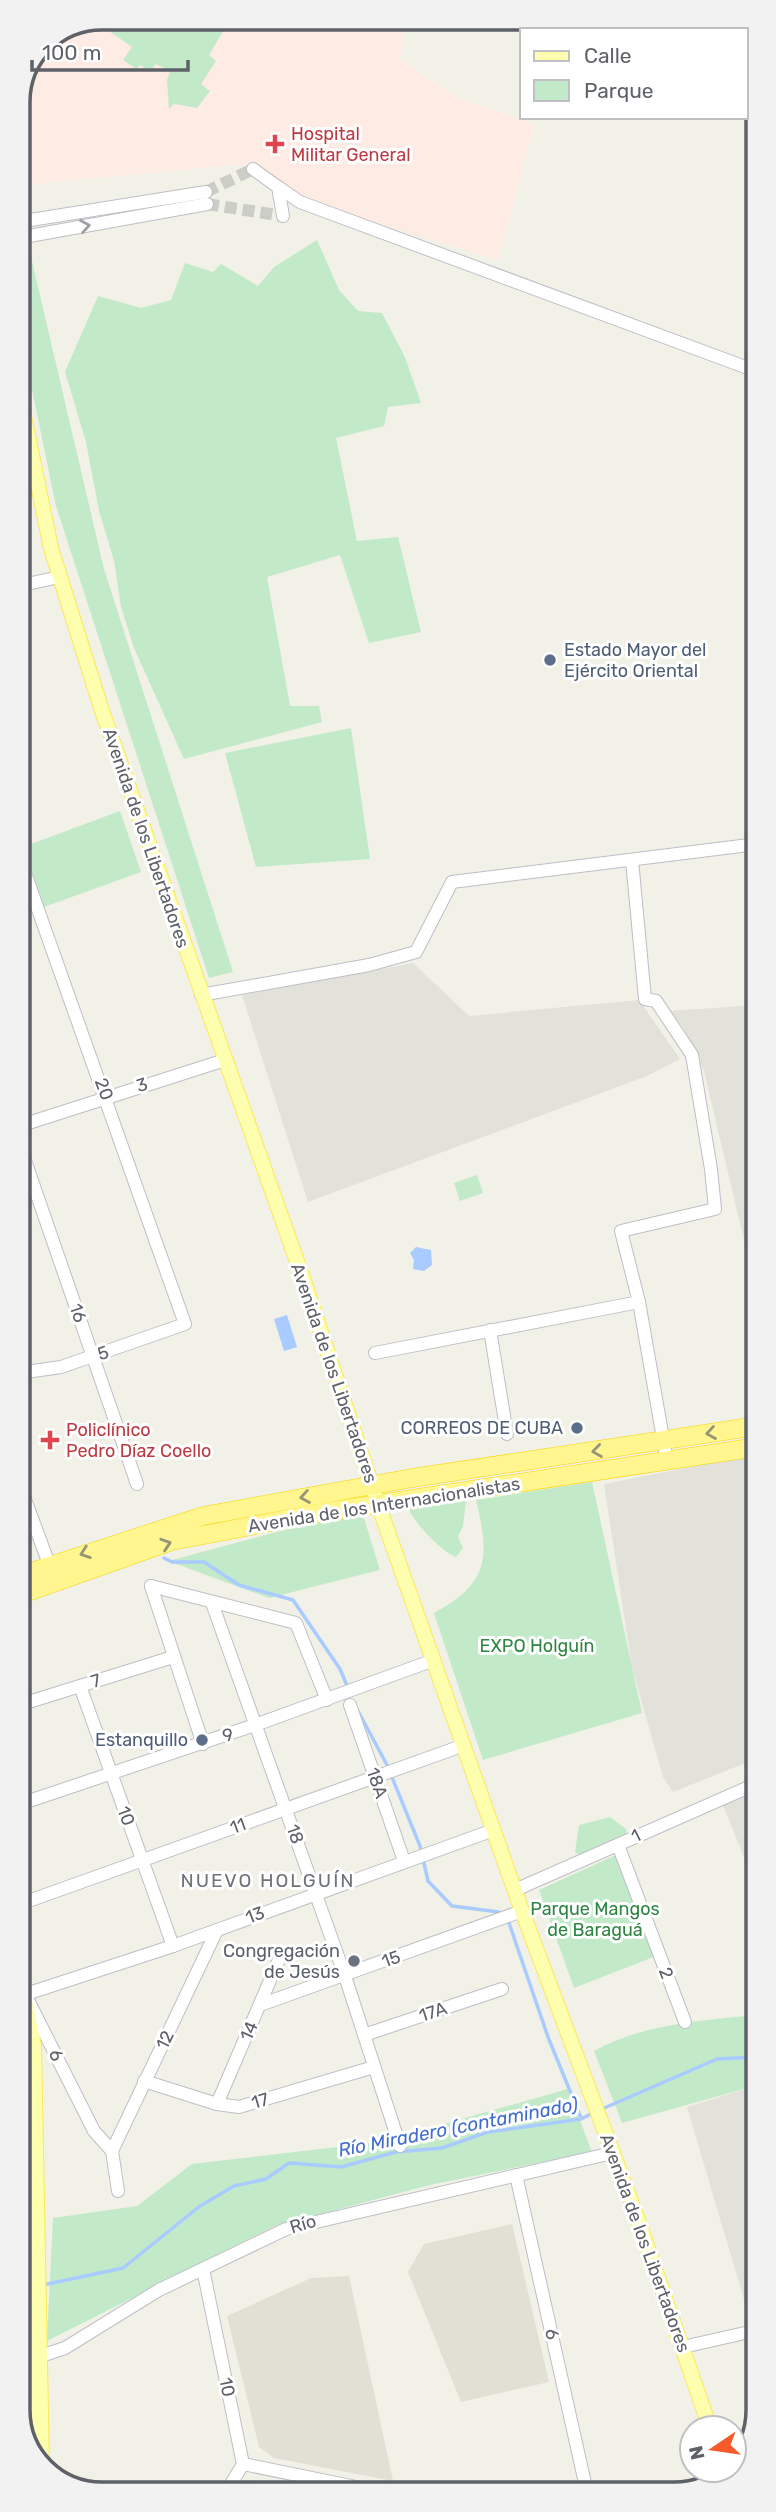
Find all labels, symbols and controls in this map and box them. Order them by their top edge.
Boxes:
scale bar [32,28,187,72]
legend [520,28,748,119]
text: 100 m [42,40,101,65]
text: Calle [584,43,632,68]
text: Parque [584,78,654,103]
place label: Hospital Militar General [291,123,411,166]
marker: Hospital Militar General [265,134,285,154]
one-way arrow [79,219,91,234]
place label: Estado Mayor del Ejército Oriental [564,639,706,682]
marker: Estado Mayor del Ejército Oriental [542,652,558,668]
street label: Avenida de los Libertadores [98,725,194,951]
street label: 3 [134,1073,150,1097]
street label: 20 [90,1075,118,1103]
street label: Avenida de los Libertadores [286,1260,382,1486]
street label: 16 [65,1301,91,1325]
street label: 5 [94,1341,112,1365]
place label: CORREOS DE CUBA [400,1417,563,1439]
place label: Policlínico Pedro Díaz Coello [66,1419,211,1462]
marker: CORREOS DE CUBA [569,1420,585,1436]
one-way arrow [705,1425,717,1440]
marker: Policlínico Pedro Díaz Coello [40,1430,60,1450]
one-way arrow [591,1443,603,1458]
street label: Avenida de los Internacionalistas [246,1473,522,1537]
one-way arrow [299,1488,311,1503]
one-way arrow [160,1537,172,1552]
one-way arrow [80,1545,92,1559]
park label: EXPO Holguín [480,1635,594,1657]
street label: 7 [88,1669,104,1693]
street label: 9 [219,1723,237,1747]
place label: Estanquillo [95,1729,188,1751]
marker: Estanquillo [194,1732,210,1748]
street label: 18A [362,1765,392,1801]
street label: 10 [112,1803,140,1829]
street label: 11 [227,1813,249,1839]
street label: 18 [281,1821,309,1847]
street label: 1 [628,1824,644,1848]
district label: NUEVO HOLGUÍN [180,1869,356,1892]
park label: Parque Mangos de Baraguá [530,1898,660,1941]
street label: 13 [242,1901,268,1929]
place label: Congregación de Jesús [223,1940,340,1983]
street label: 15 [379,1946,403,1972]
marker: Congregación de Jesús [346,1953,362,1969]
street label: 2 [654,1964,678,1982]
street label: 17A [416,1997,450,2027]
street label: 14 [235,2018,263,2044]
street label: 12 [151,2027,179,2053]
street label: 6 [44,2045,68,2065]
street label: 17 [249,2088,271,2114]
water label: Río Miradero (contaminado) [336,2092,581,2162]
street label: Avenida de los Libertadores [595,2131,695,2355]
street label: Río [287,2210,319,2238]
street label: 6 [540,2326,564,2342]
street label: 10 [214,2375,240,2399]
north arrow [678,2414,748,2484]
text: N [684,2443,710,2462]

